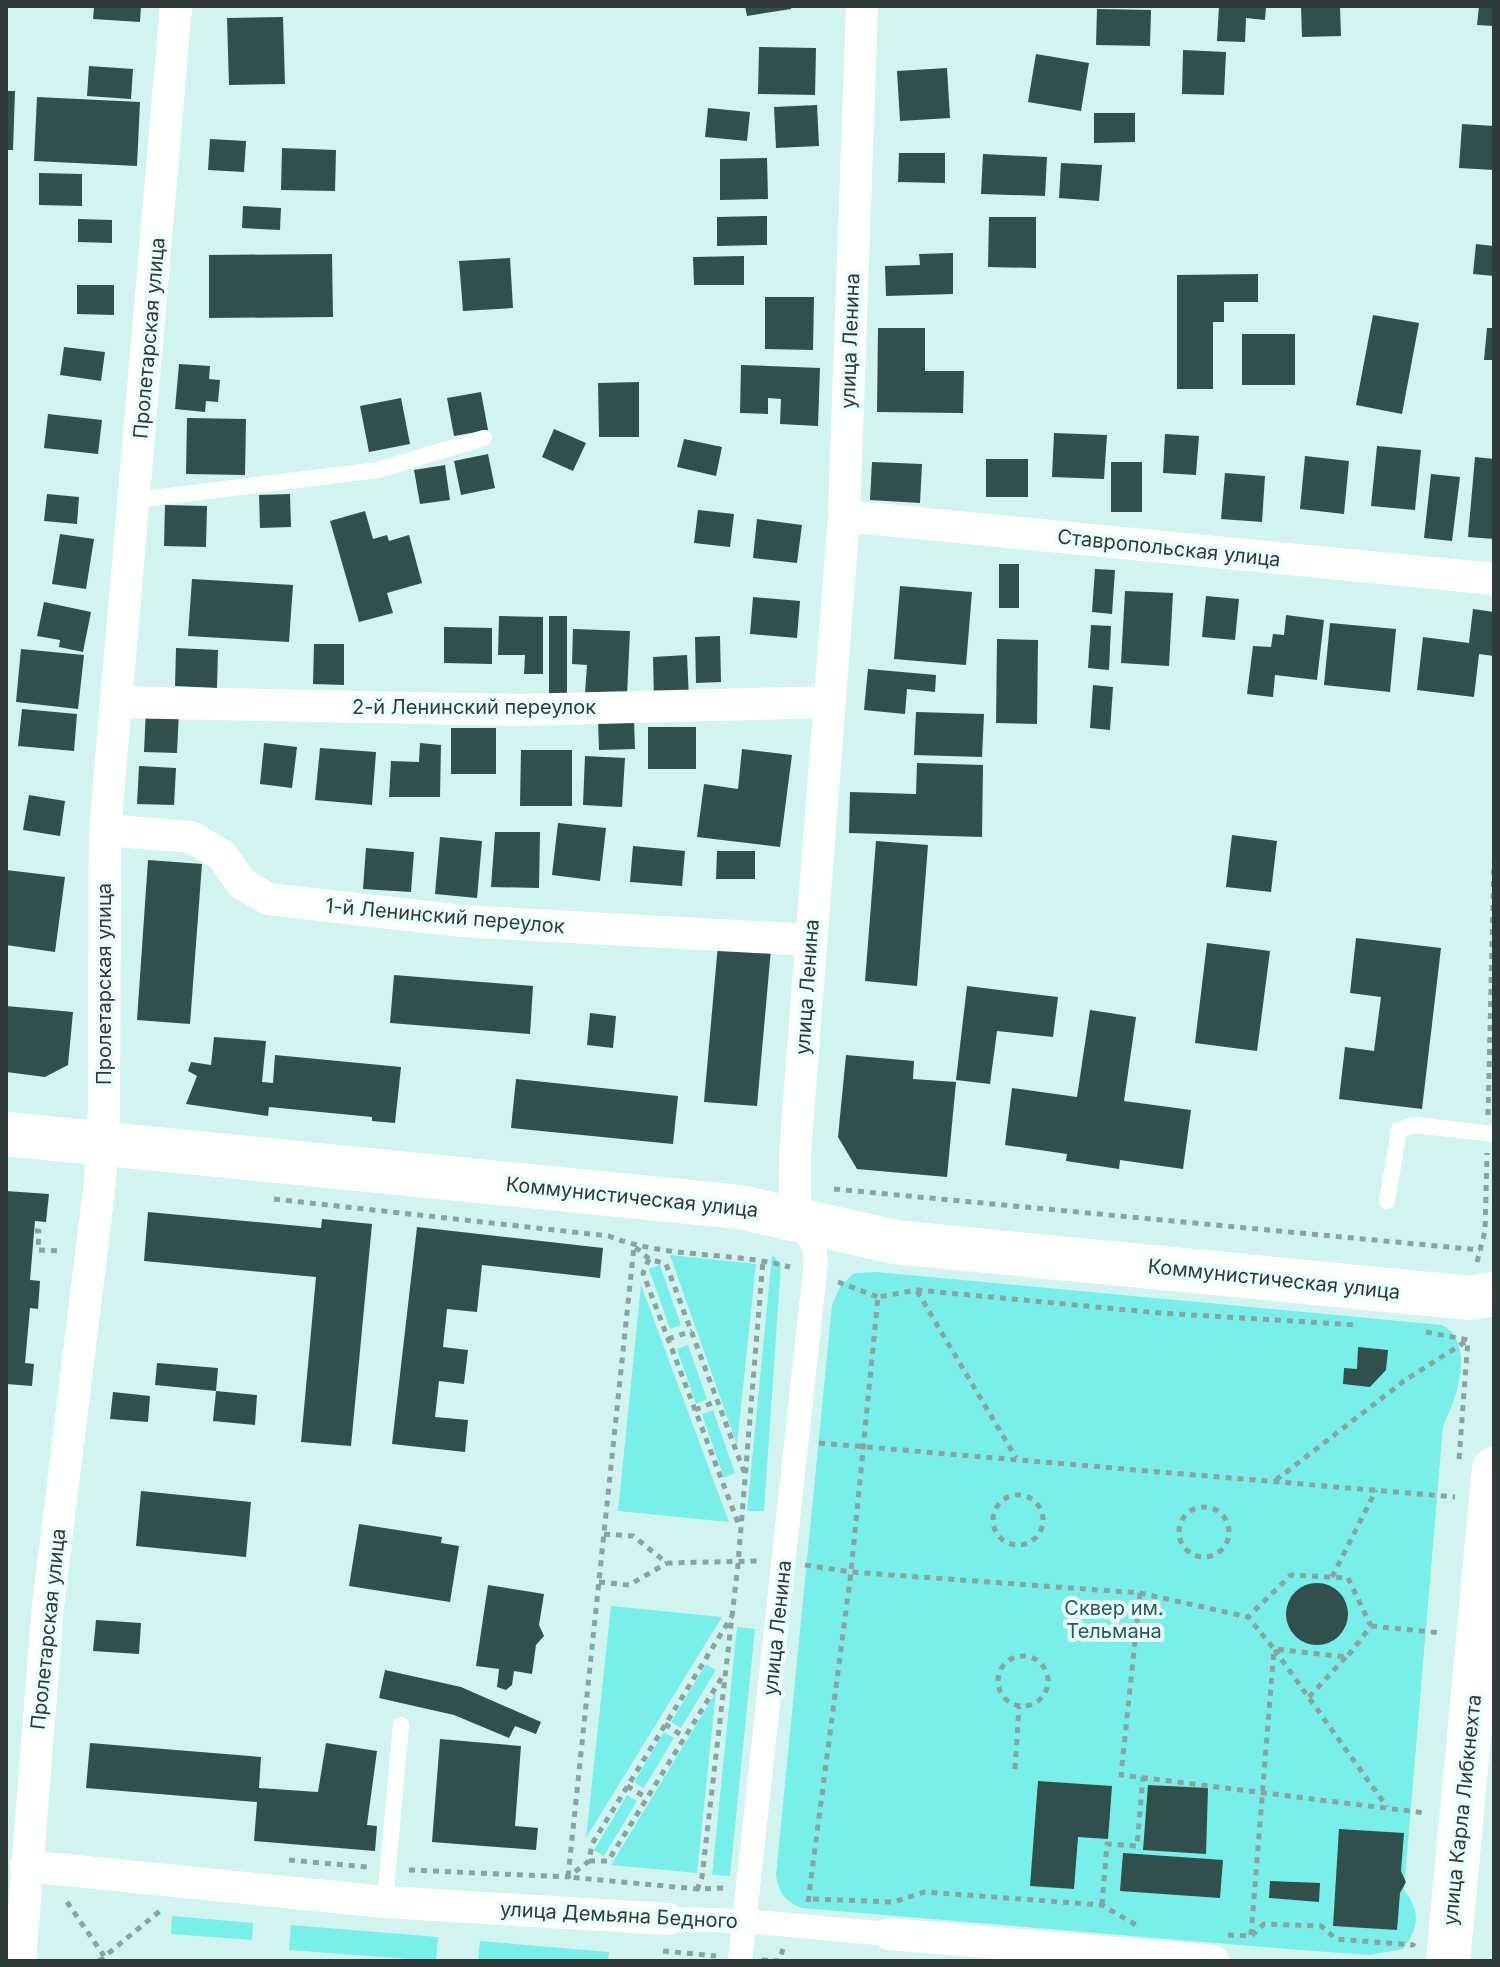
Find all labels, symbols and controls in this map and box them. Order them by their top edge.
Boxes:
street label: Пролетарская улица [128,236,170,440]
street label: улица Ленина [836,273,864,409]
street label: Ставропольская улица [1056,524,1282,572]
street label: 2-й Ленинский переулок [352,695,596,719]
street label: Пролетарская улица [92,883,116,1085]
street label: 1-й Ленинский переулок [324,894,566,938]
street label: улица Ленина [790,918,824,1056]
street label: Коммунистическая улица [505,1172,759,1222]
street label: Коммунистическая улица [1147,1254,1401,1304]
street label: Пролетарская улица [26,1527,70,1731]
street label: улица Ленина [758,1559,796,1697]
park label: Сквер им. Тельмана [1064,1596,1164,1643]
street label: улица Карла Либкнехта [1438,1693,1486,1927]
street label: улица Демьяна Бедного [499,1897,739,1933]

